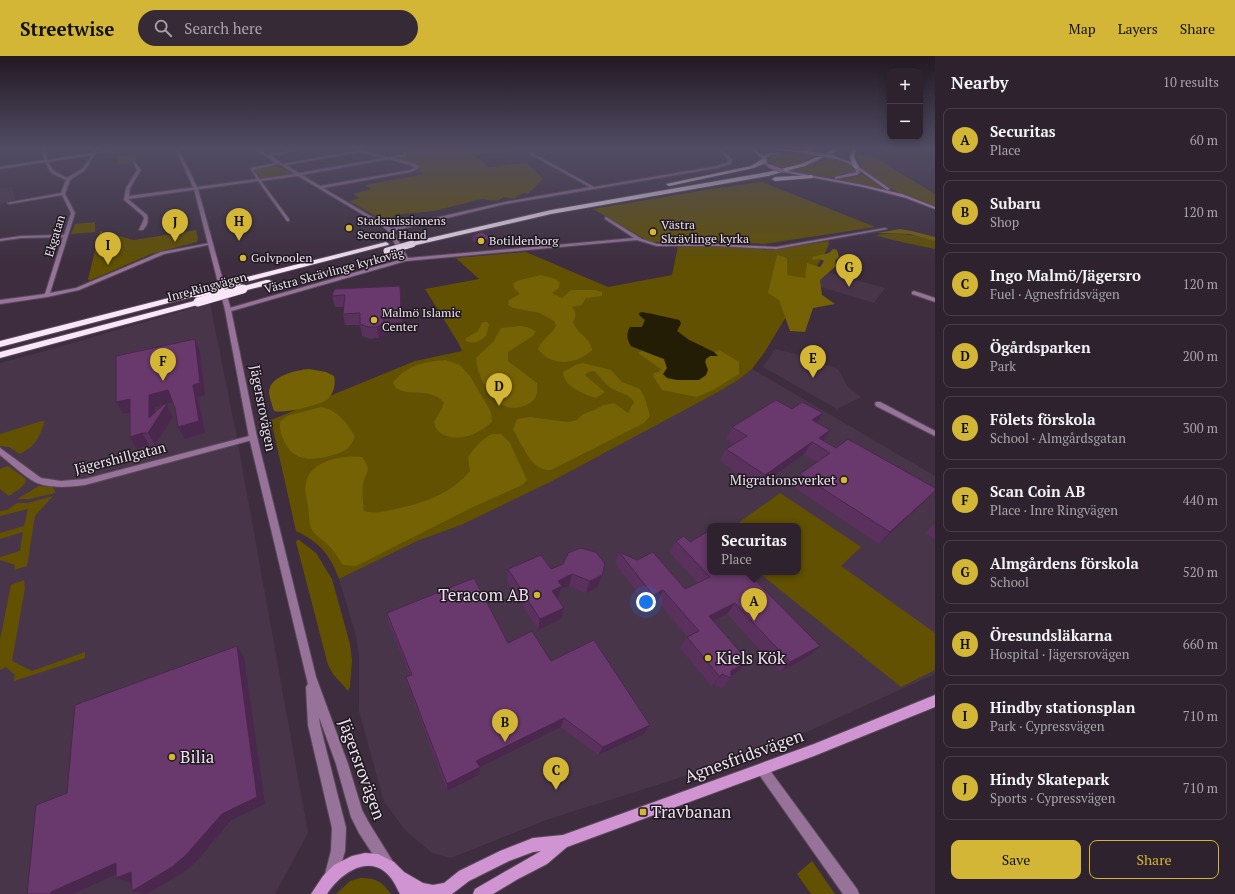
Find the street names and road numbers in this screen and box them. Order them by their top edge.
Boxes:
street label: Ekgatan [41,213,68,259]
street label: Västra Skrävlinge kyrkoväg [262,244,406,296]
street label: Inre Ringvägen [166,269,248,304]
street label: Jägersrovägen [246,363,281,453]
street label: Jägershillgatan [72,437,168,478]
street label: Jägersrovägen [334,715,391,823]
street label: Agnesfridsvägen [681,723,807,788]

